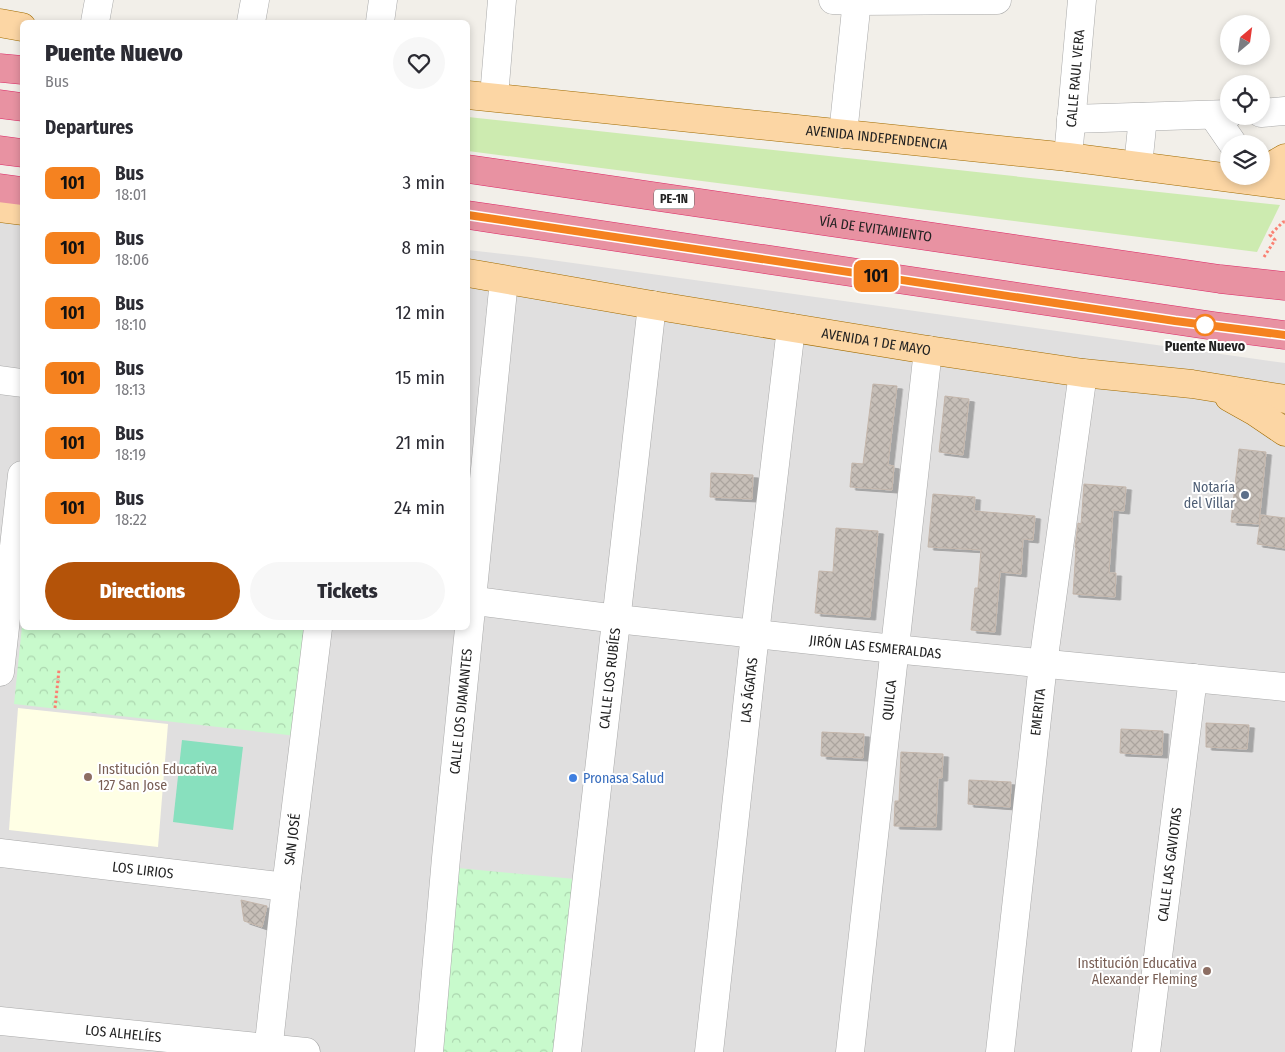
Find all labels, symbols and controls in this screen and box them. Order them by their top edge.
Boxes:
north arrow [1220,15,1270,65]
map controls [1220,15,1270,185]
street label: CALLE RAUL VERA [1063,28,1088,128]
button: heart [393,37,445,89]
text: Puente Nuevo [45,39,183,67]
text: Bus [45,72,69,91]
button: locate [1220,75,1270,125]
text: Departures [45,116,133,139]
street label: AVENIDA INDEPENDENCIA [805,122,949,154]
button: layers [1220,135,1270,185]
text: Bus [115,162,144,185]
text: 3 min [403,171,445,194]
text: 101 [60,172,85,194]
text: 18:01 [115,185,147,204]
road number: PE-1N [654,190,694,208]
street label: VÍA DE EVITAMIENTO [818,212,933,246]
text: Bus [115,227,144,250]
text: 8 min [402,236,445,259]
text: 101 [60,237,85,259]
text: 18:06 [115,250,149,269]
line badge: 101 [847,260,905,292]
text: 101 [864,265,888,287]
text: Bus [115,292,144,315]
text: 12 min [395,301,445,324]
text: 101 [60,302,85,324]
marker: Puente Nuevo [1194,314,1216,336]
text: 18:10 [115,315,147,334]
street label: AVENIDA 1 DE MAYO [820,325,932,359]
place label: Puente Nuevo [1165,338,1246,355]
text: Bus [115,357,144,380]
text: 15 min [395,366,445,389]
text: 101 [60,367,85,389]
text: 18:13 [115,380,145,399]
text: Bus [115,422,144,445]
text: 21 min [396,431,445,454]
text: 101 [60,432,85,454]
text: 18:19 [115,445,146,464]
place label: Notaría del Villar [1184,479,1235,512]
text: Bus [115,487,144,510]
marker: Notaría del Villar [1239,489,1251,501]
text: 24 min [394,496,445,519]
text: 101 [60,497,85,519]
text: 18:22 [115,510,147,529]
button: Directions [45,562,240,620]
button: Tickets [250,562,445,620]
street label: CALLE LOS RUBÍES [596,627,624,730]
street label: JIRÓN LAS ESMERALDAS [808,632,942,663]
street label: CALLE LOS DIAMANTES [446,648,476,775]
street label: LAS ÁGATAS [737,657,761,724]
street label: QUILCA [879,678,900,721]
street label: EMERITA [1027,687,1049,737]
place label: Institución Educativa 127 San Jose [98,761,218,794]
place label: Pronasa Salud [583,770,664,787]
marker: Institución Educativa 127 San Jose [82,771,94,783]
marker: Pronasa Salud [567,772,579,784]
street label: CALLE LAS GAVIOTAS [1154,806,1186,923]
street label: SAN JOSÉ [281,812,304,866]
street label: LOS LIRIOS [111,858,175,883]
place label: Institución Educativa Alexander Fleming [1078,955,1197,988]
marker: Institución Educativa Alexander Fleming [1201,965,1213,977]
street label: LOS ALHELÍES [84,1022,162,1046]

